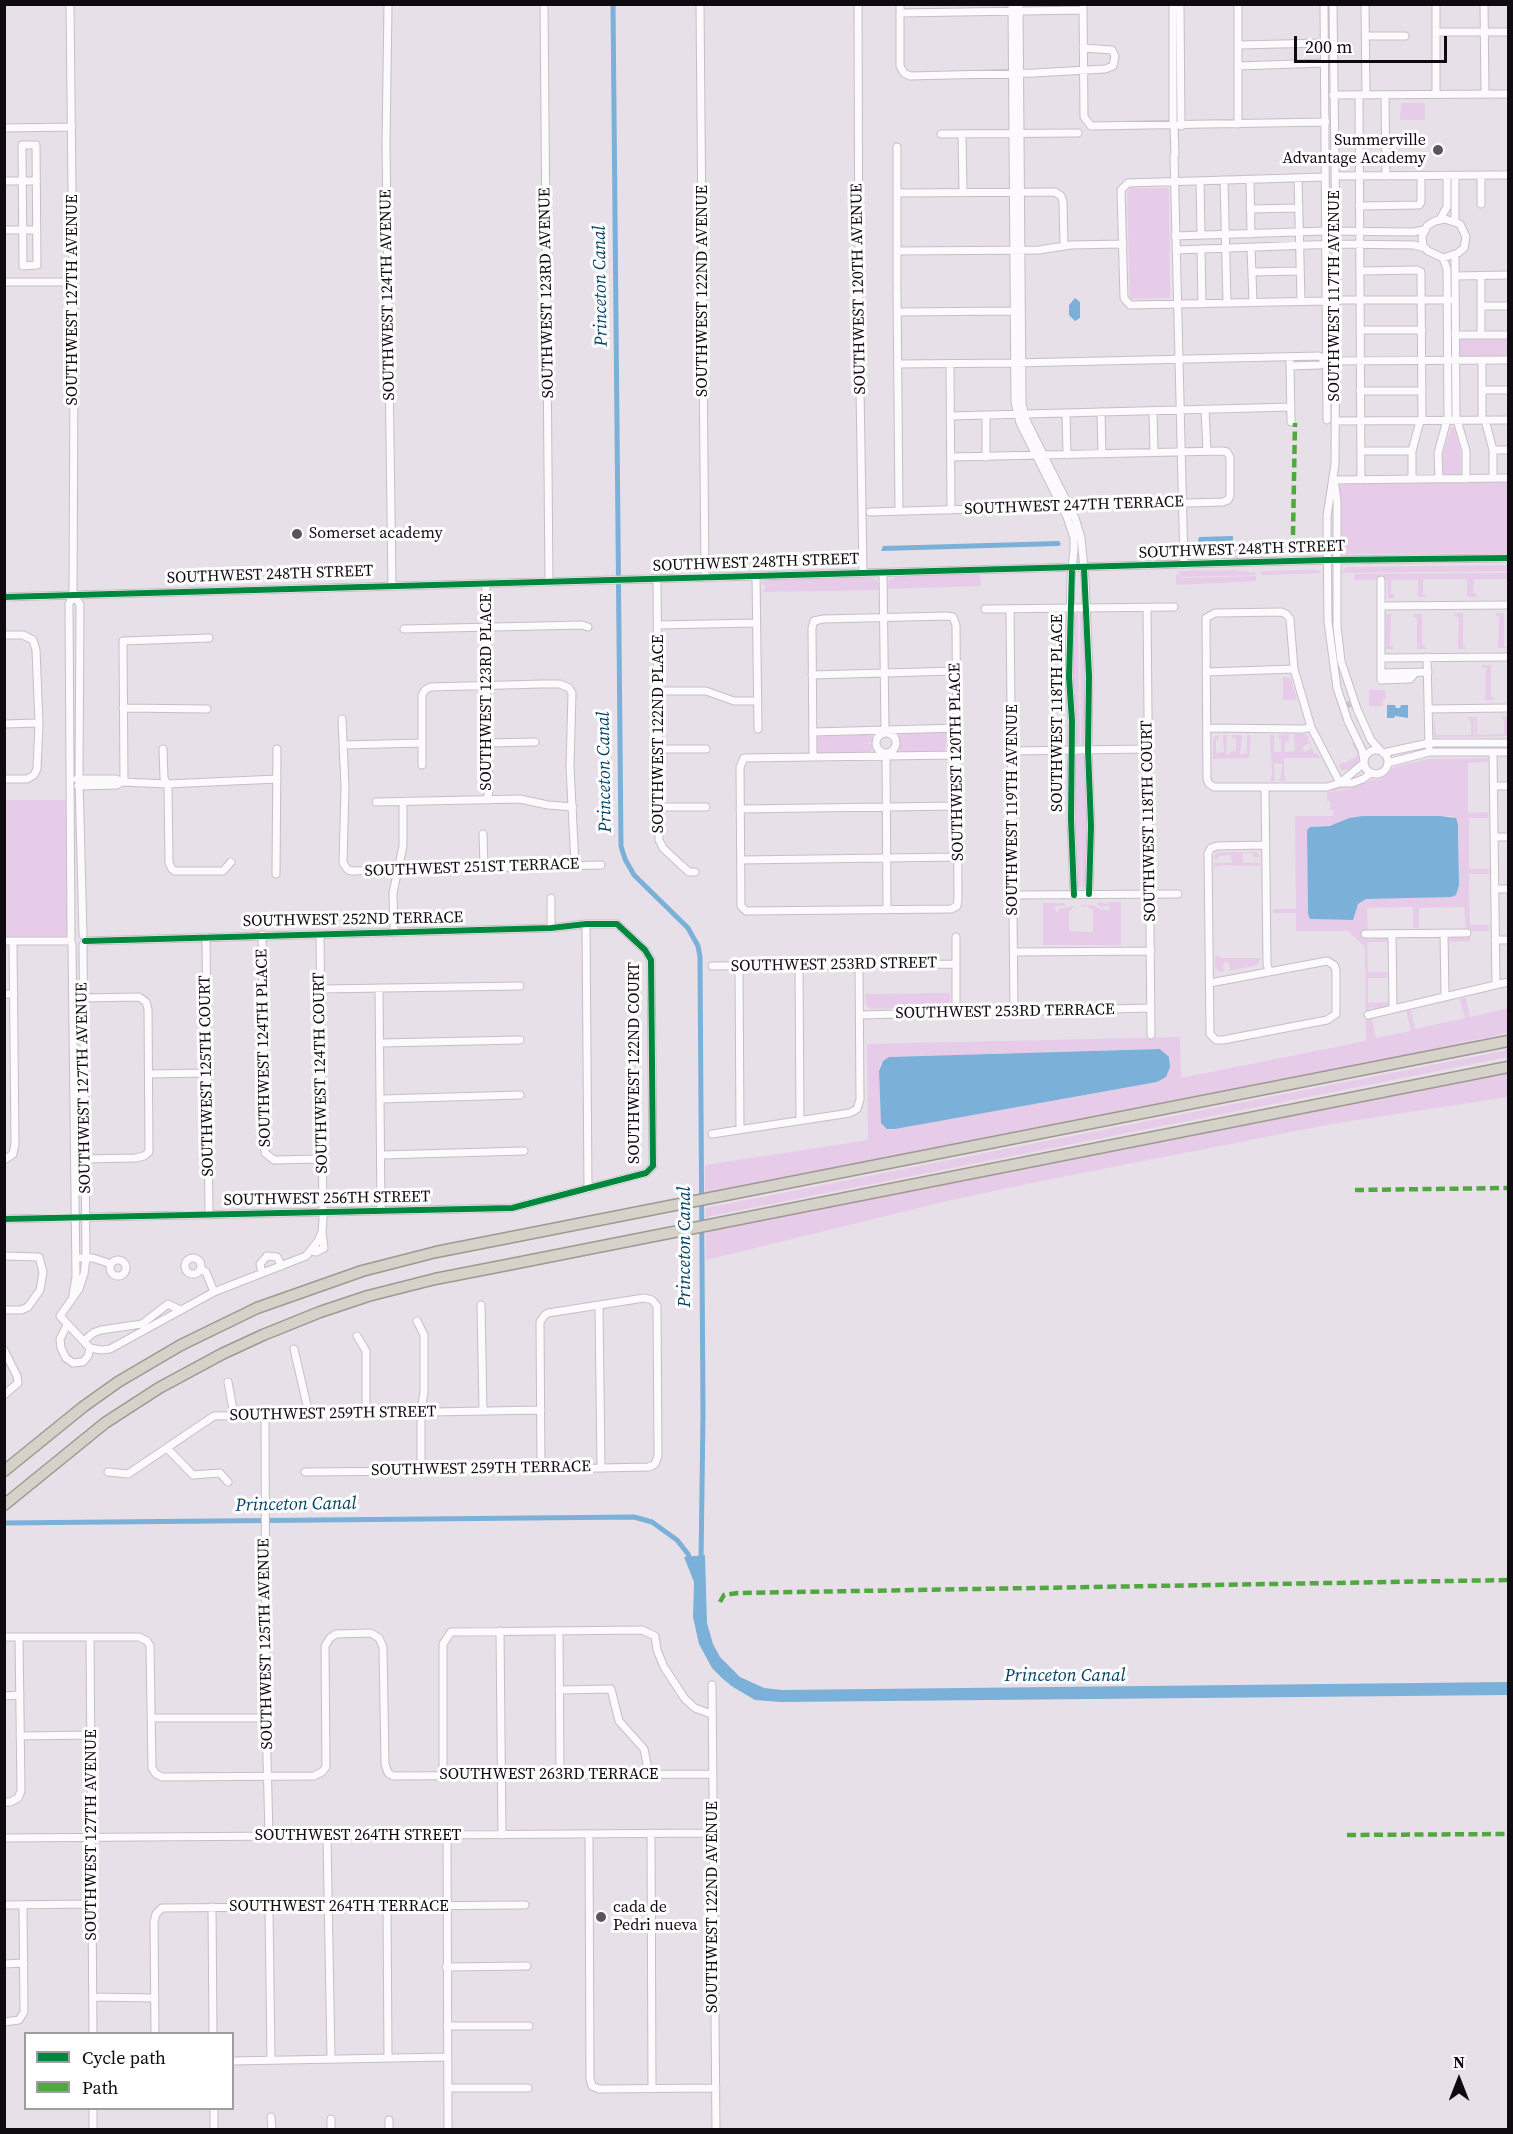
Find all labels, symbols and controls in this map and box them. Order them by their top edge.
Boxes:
scale bar [1297,24,1450,62]
text: 200 m [1305,34,1352,59]
place label: Summerville Advantage Academy [1282,131,1426,169]
marker: Summerville Advantage Academy [1431,143,1445,157]
street label: SOUTHWEST 120TH AVENUE [848,183,870,395]
street label: SOUTHWEST 122ND AVENUE [693,185,713,397]
street label: SOUTHWEST 123RD AVENUE [536,188,558,398]
street label: SOUTHWEST 124TH AVENUE [377,189,399,401]
street label: SOUTHWEST 117TH AVENUE [1325,190,1345,402]
street label: SOUTHWEST 127TH AVENUE [63,194,83,406]
water label: Princeton Canal [589,225,613,347]
street label: SOUTHWEST 247TH TERRACE [964,493,1184,519]
place label: Somerset academy [309,524,443,544]
marker: Somerset academy [290,527,304,541]
street label: SOUTHWEST 248TH STREET [1138,537,1346,563]
street label: SOUTHWEST 248TH STREET [652,550,860,576]
street label: SOUTHWEST 248TH STREET [166,562,374,588]
street label: SOUTHWEST 123RD PLACE [477,593,497,791]
street label: SOUTHWEST 118TH PLACE [1048,614,1068,812]
street label: SOUTHWEST 122ND PLACE [649,635,669,833]
street label: SOUTHWEST 120TH PLACE [946,663,968,861]
street label: SOUTHWEST 119TH AVENUE [1003,704,1023,916]
water label: Princeton Canal [593,711,617,833]
street label: SOUTHWEST 118TH COURT [1138,720,1160,922]
street label: SOUTHWEST 251ST TERRACE [364,855,580,881]
street label: SOUTHWEST 252ND TERRACE [243,908,463,932]
street label: SOUTHWEST 124TH PLACE [253,949,275,1147]
street label: SOUTHWEST 253RD STREET [731,954,937,976]
street label: SOUTHWEST 122ND COURT [625,962,645,1164]
street label: SOUTHWEST 124TH COURT [310,972,332,1174]
street label: SOUTHWEST 125TH COURT [196,975,218,1177]
street label: SOUTHWEST 127TH AVENUE [73,982,95,1194]
street label: SOUTHWEST 253RD TERRACE [895,1000,1115,1024]
water label: Princeton Canal [674,1186,696,1308]
street label: SOUTHWEST 256TH STREET [224,1188,430,1210]
street label: SOUTHWEST 259TH STREET [230,1403,436,1425]
street label: SOUTHWEST 259TH TERRACE [371,1457,591,1481]
water label: Princeton Canal [235,1493,357,1517]
street label: SOUTHWEST 125TH AVENUE [255,1538,277,1750]
water label: Princeton Canal [1004,1665,1126,1687]
street label: SOUTHWEST 127TH AVENUE [82,1729,102,1941]
street label: SOUTHWEST 263RD TERRACE [440,1765,658,1785]
street label: SOUTHWEST 122ND AVENUE [703,1801,723,2013]
street label: SOUTHWEST 264TH STREET [255,1826,461,1846]
street label: SOUTHWEST 264TH TERRACE [229,1897,449,1917]
place label: cada de Pedri nueva [613,1898,697,1936]
marker: cada de Pedri nueva [594,1910,608,1924]
legend [24,2032,234,2110]
text: Cycle path [82,2045,166,2070]
north arrow [1429,2050,1489,2110]
text: N [1453,2051,1465,2073]
text: Path [82,2075,118,2100]

